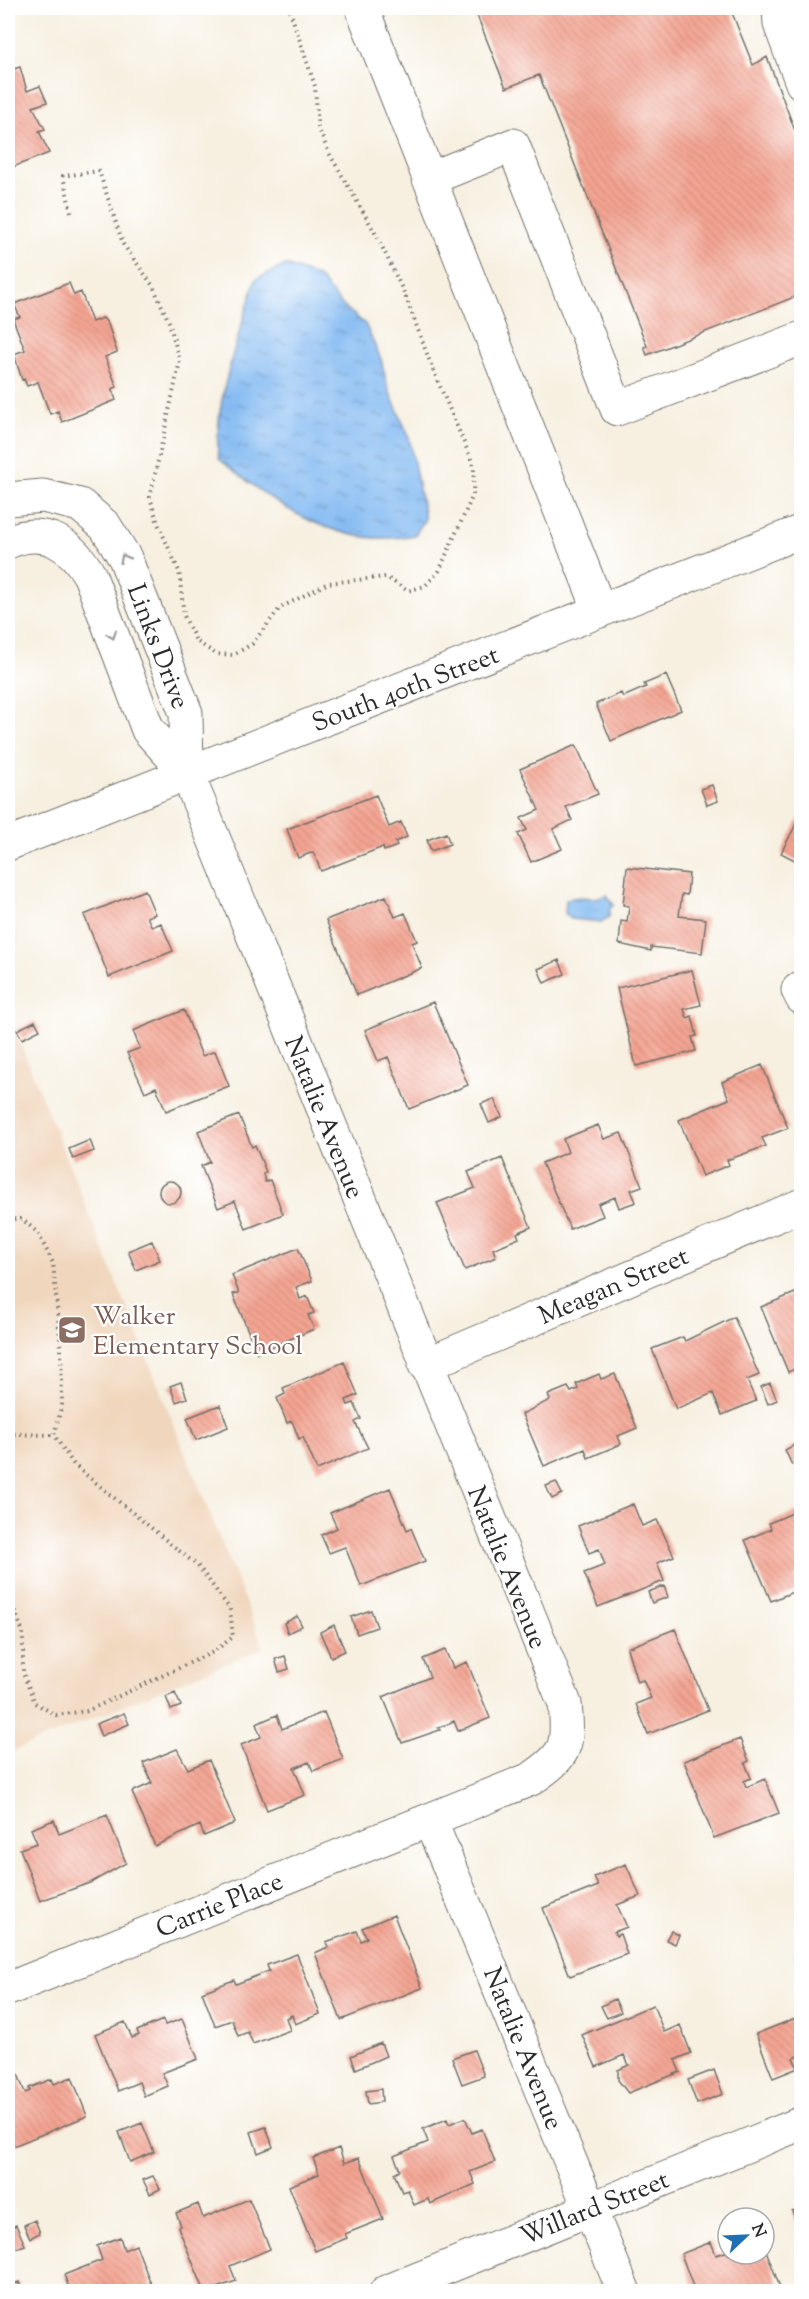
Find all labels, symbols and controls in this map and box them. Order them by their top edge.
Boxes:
one-way arrow [120,554,132,565]
street label: Links Drive [116,579,197,715]
one-way arrow [105,629,117,640]
street label: South 40th Street [307,638,505,743]
street label: Natalie Avenue [273,1031,372,1205]
street label: Meagan Street [533,1239,695,1336]
place label: Walker Elementary School [93,1299,303,1366]
school or university icon: Walker Elementary School [56,1314,88,1346]
street label: Natalie Avenue [456,1481,555,1655]
street label: Carrie Place [151,1864,289,1949]
street label: Natalie Avenue [472,1962,571,2136]
street label: Willard Street [515,2163,675,2256]
north arrow [716,2206,776,2266]
text: N [744,2221,771,2242]

